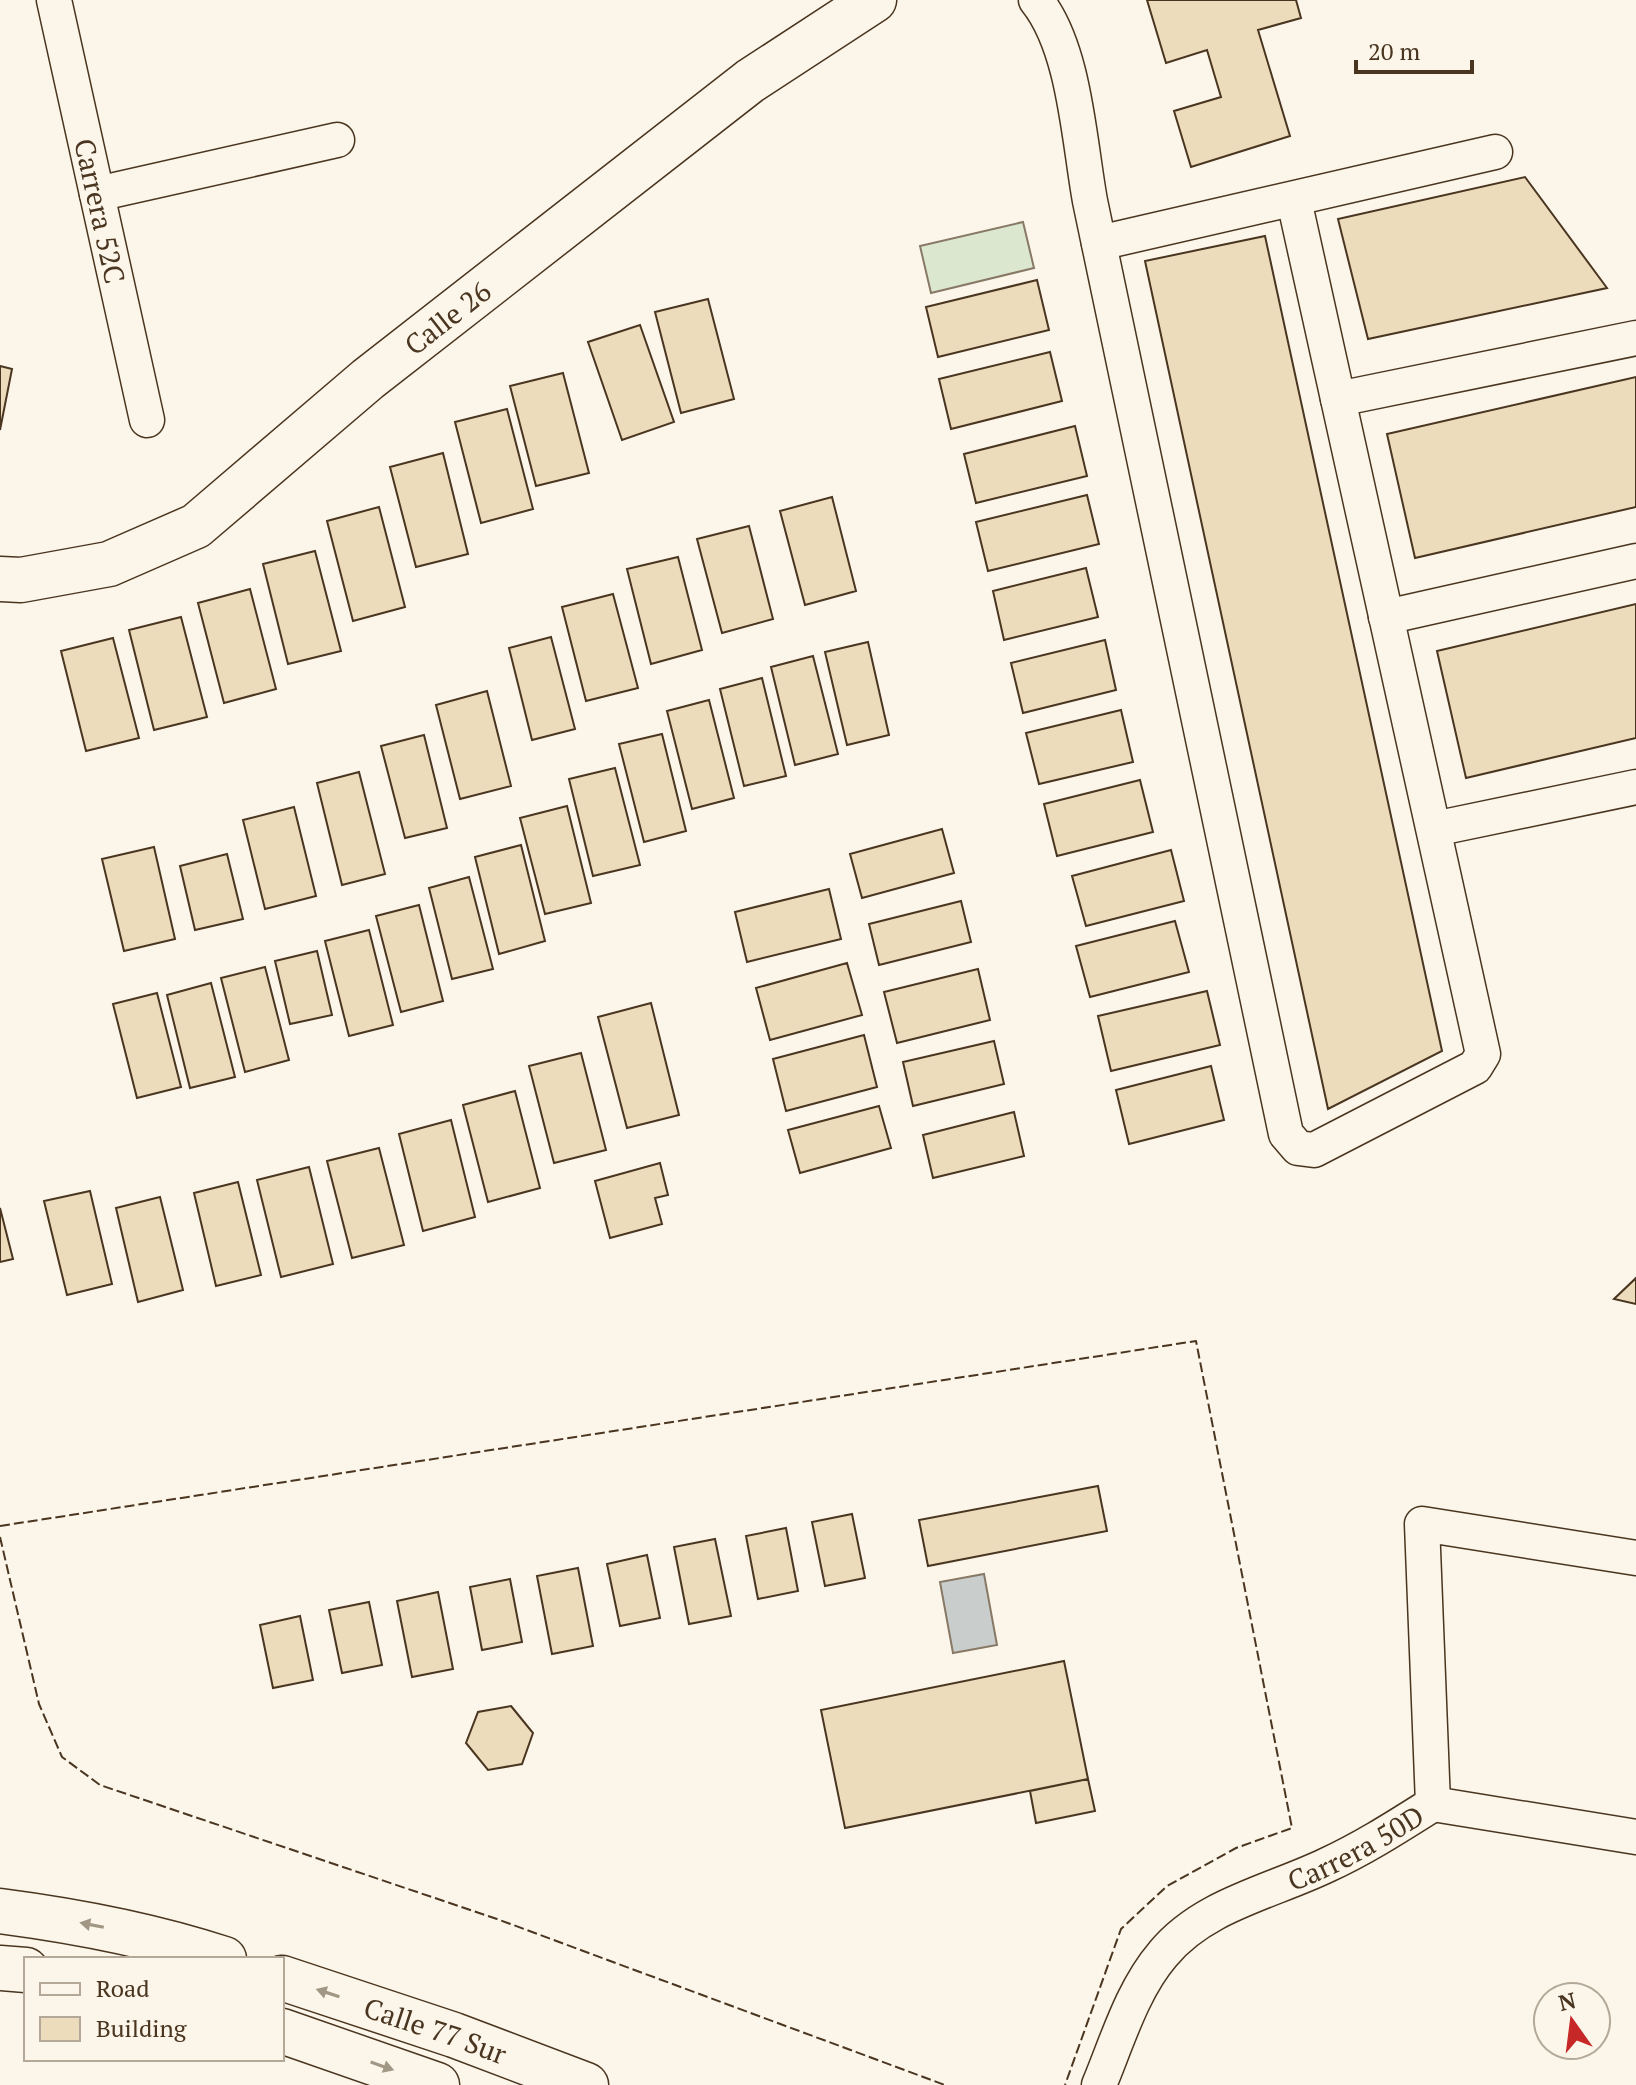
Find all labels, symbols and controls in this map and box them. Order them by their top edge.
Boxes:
scale bar [1356,24,1472,74]
text: 20 m [1368,35,1420,67]
street label: Carrera 52C [67,135,135,287]
street label: Calle 26 [396,272,498,363]
street label: Carrera 50D [1282,1796,1430,1899]
one-way arrow [79,1918,104,1931]
legend [24,1957,284,2061]
text: Road [96,1972,150,2004]
north arrow [1532,1981,1612,2061]
text: N [1555,1985,1579,2017]
one-way arrow [315,1987,339,1999]
street label: Calle 77 Sur [359,1988,512,2072]
text: Building [96,2012,187,2044]
one-way arrow [370,2060,394,2073]

